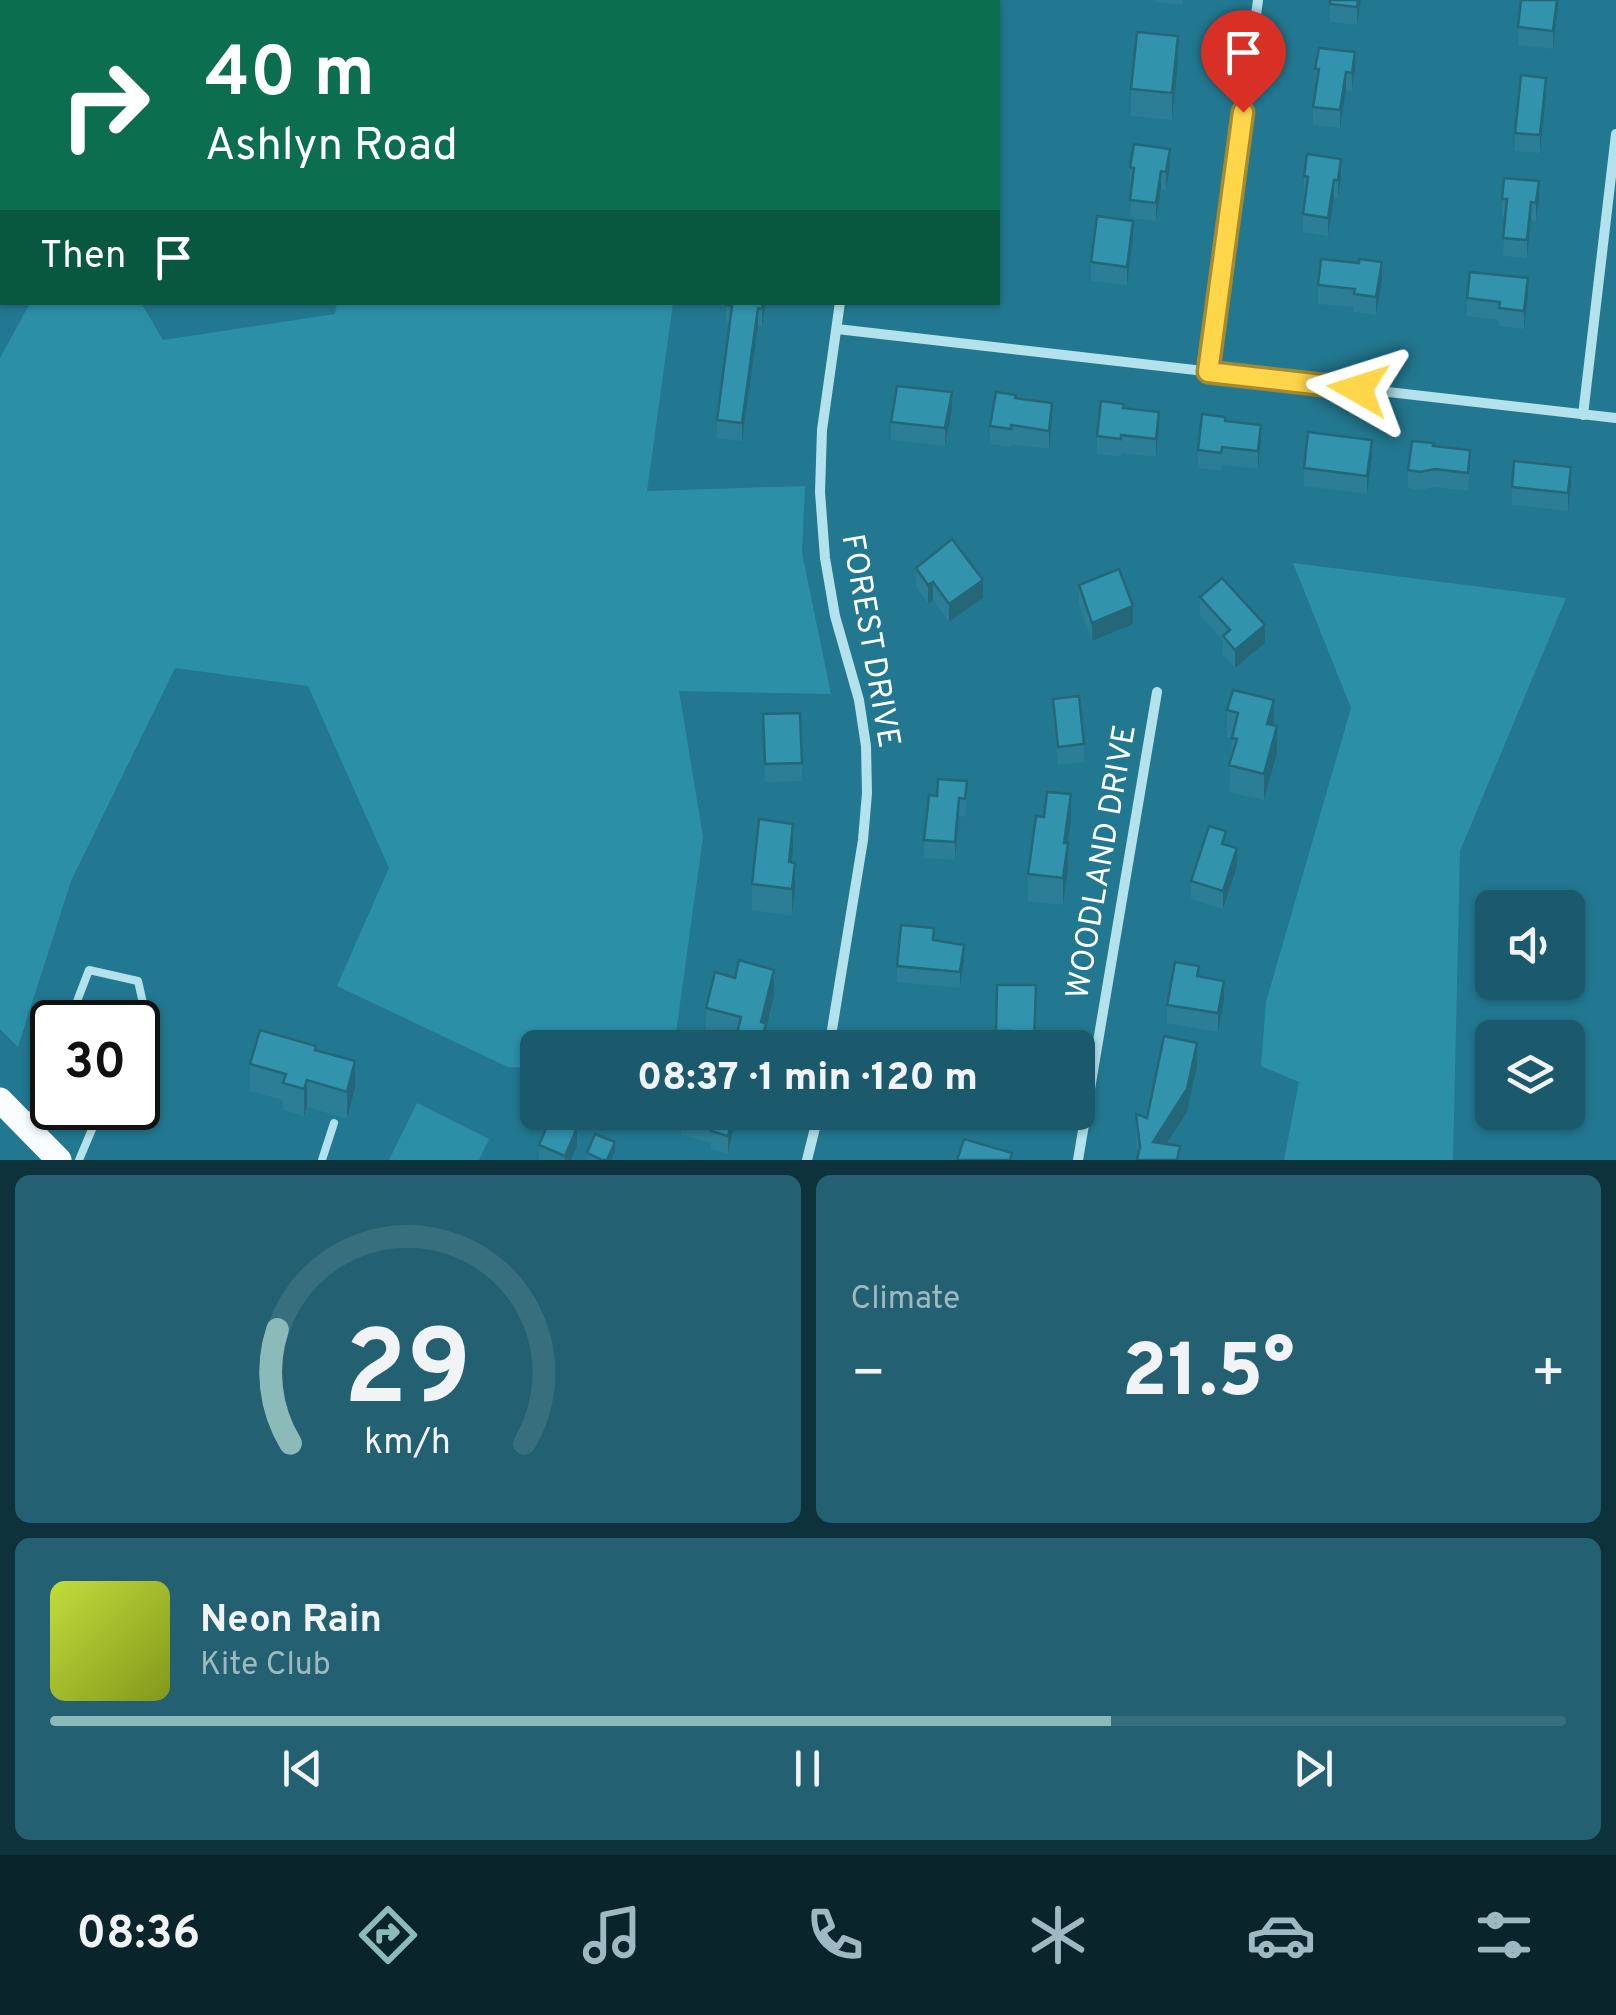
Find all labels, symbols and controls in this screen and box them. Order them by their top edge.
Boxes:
pin [1201,10,1286,113]
icon: arrive [1216,25,1271,80]
text: 40 m [205,32,375,121]
icon: right [40,40,170,170]
text: Ashlyn Road [205,119,458,176]
icon: arrive [146,230,201,285]
text: Then [40,233,126,282]
position arrow [1306,337,1410,441]
street label: FOREST DRIVE [831,531,907,751]
street label: WOODLAND DRIVE [1059,722,1147,1002]
map controls [1475,890,1585,1130]
button: sound [1475,890,1585,1000]
speed limit sign: 30 [30,1000,160,1130]
button: layers [1475,1020,1585,1130]
text: 08:37 · 1 min · 120 m [637,1055,978,1104]
text: Climate [851,1280,960,1320]
text: 29 [344,1309,472,1441]
text: 21.5° [1122,1328,1295,1423]
text: − [851,1341,886,1411]
text: + [1531,1341,1566,1411]
text: km/h [364,1421,451,1467]
text: Neon Rain [200,1597,382,1646]
text: Kite Club [200,1646,331,1686]
icon: previous [275,1741,330,1796]
icon: pause [780,1741,835,1796]
icon: next [1286,1741,1341,1796]
icon: directions [353,1900,423,1970]
icon: music [577,1900,647,1970]
icon: phone [800,1900,870,1970]
icon: climate [1023,1900,1093,1970]
icon: car [1246,1900,1316,1970]
icon: filters [1469,1900,1539,1970]
text: 08:36 [77,1907,200,1964]

